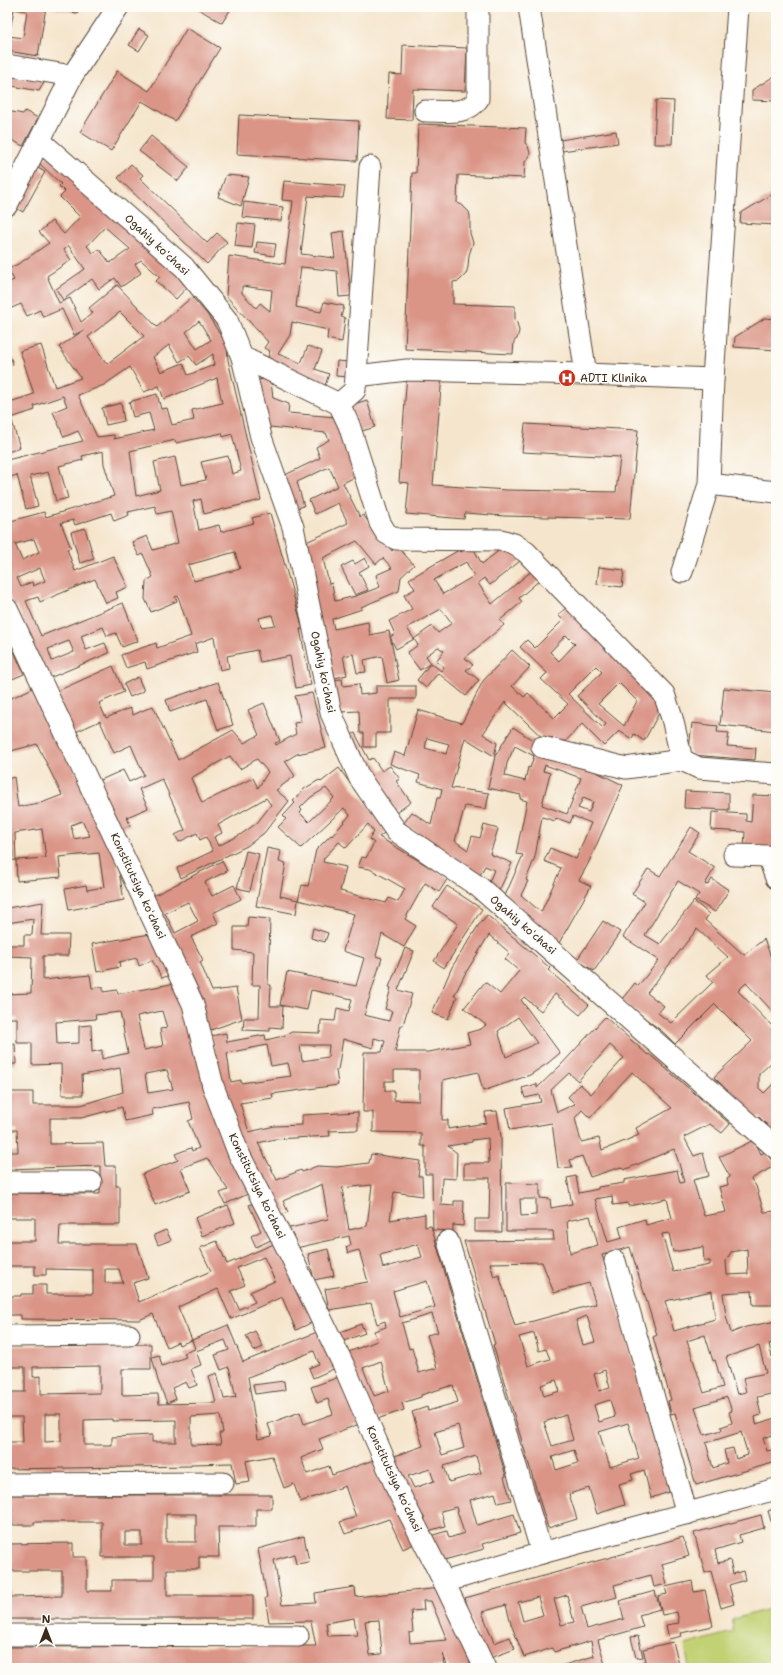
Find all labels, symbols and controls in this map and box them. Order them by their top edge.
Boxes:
street label: Ogahiy koʻchasi [121,211,193,279]
hospital icon: ADTI Klinika [557,368,577,388]
place label: ADTI Klinika [580,371,647,386]
street label: Ogahiy koʻchasi [307,630,339,714]
street label: Konstitutsiya koʻchasi [107,830,169,942]
street label: Ogahiy koʻchasi [487,892,559,958]
street label: Konstitutsiya koʻchasi [225,1131,289,1241]
street label: Konstitutsiya koʻchasi [363,1423,425,1535]
north arrow [26,1609,66,1649]
text: N [42,1612,51,1627]

